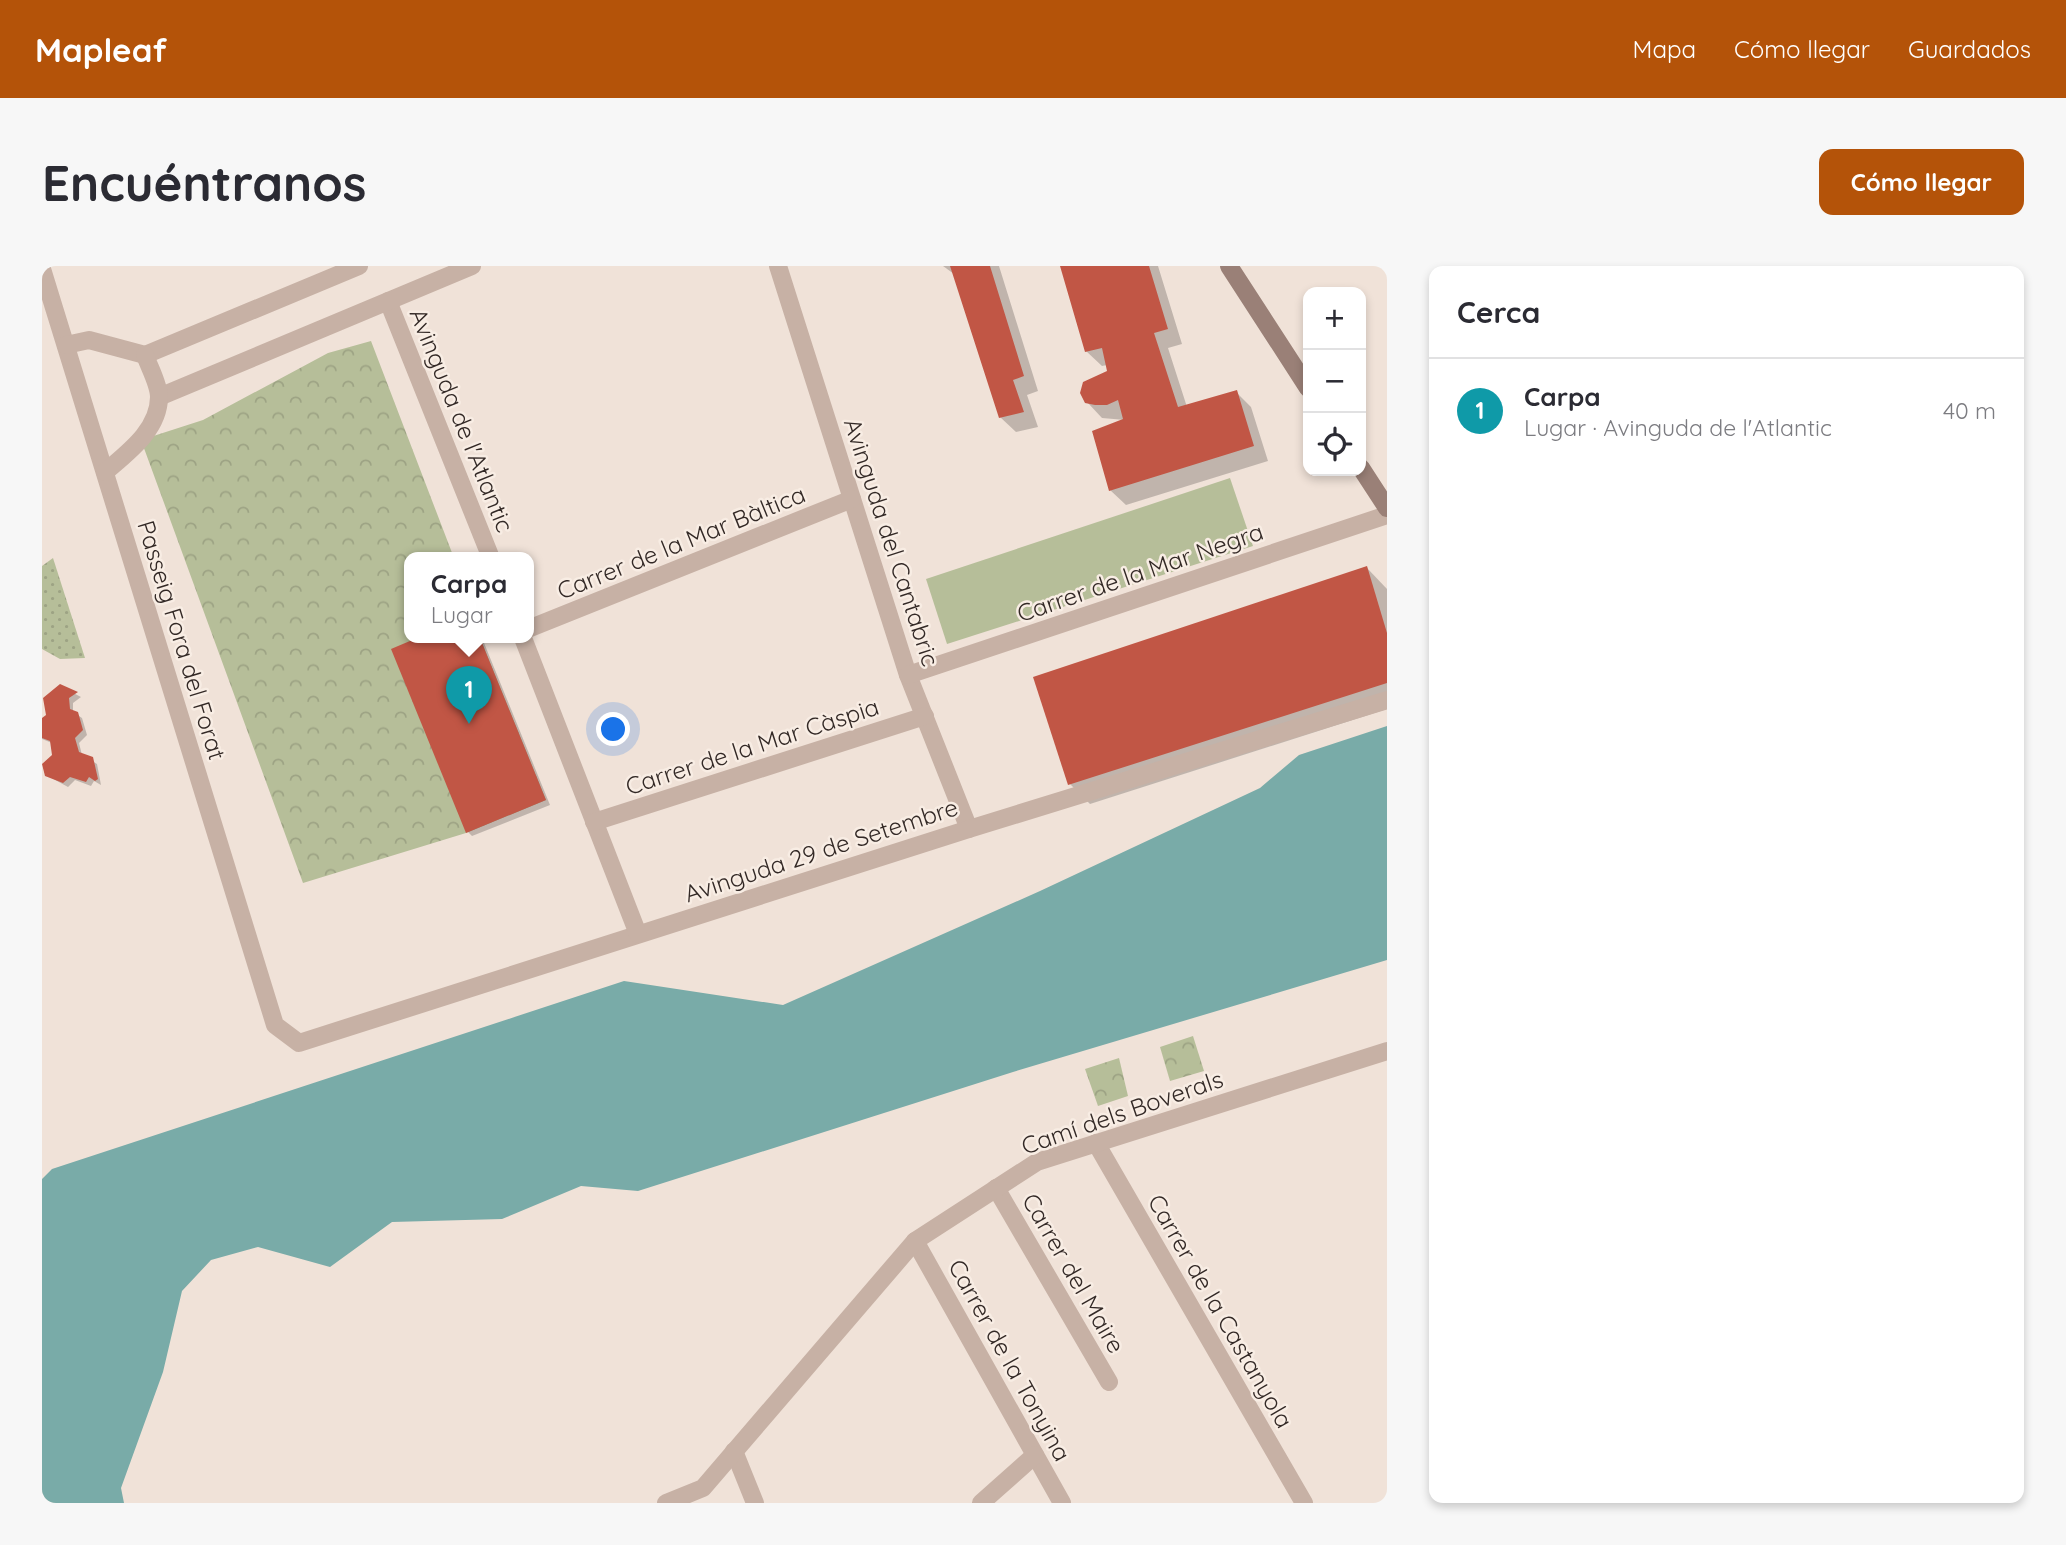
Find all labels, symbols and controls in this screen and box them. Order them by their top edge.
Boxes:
text: Mapleaf [35,29,167,70]
text: Mapa [1633,34,1696,64]
text: Cómo llegar [1734,34,1870,64]
text: Guardados [1908,34,2031,64]
button: Cómo llegar [1819,149,2024,215]
text: Encuéntranos [42,152,366,213]
map controls [1303,287,1366,476]
button: + [1303,287,1366,350]
text: Cerca [1457,293,1540,331]
street label: Avinguda de l'Atlantic [403,304,521,536]
button: − [1303,350,1366,413]
text: Carpa [1524,380,1601,413]
text: 1 [1476,396,1484,425]
text: 40 m [1943,396,1996,425]
button: locate [1303,413,1366,476]
text: Lugar · Avinguda de l'Atlantic [1524,413,1832,442]
street label: Avinguda del Cantabric [838,414,946,670]
street label: Carrer de la Mar Bàltica [553,478,809,606]
street label: Carrer de la Mar Negra [1013,516,1267,628]
street label: Passeig Fora del Forat [131,517,233,763]
popup [404,552,534,643]
text: Carpa [431,567,507,600]
text: Lugar [431,600,493,629]
pin: 1 [446,666,492,724]
street label: Carrer de la Mar Càspia [622,691,882,801]
your location [596,712,630,746]
street label: Avinguda 29 de Setembre [680,792,962,908]
street label: Camí dels Boverals [1017,1063,1227,1161]
street label: Carrer del Maire [1016,1188,1132,1358]
street label: Carrer de la Castanyola [1142,1189,1300,1433]
street label: Carrer de la Tonyina [942,1254,1078,1466]

